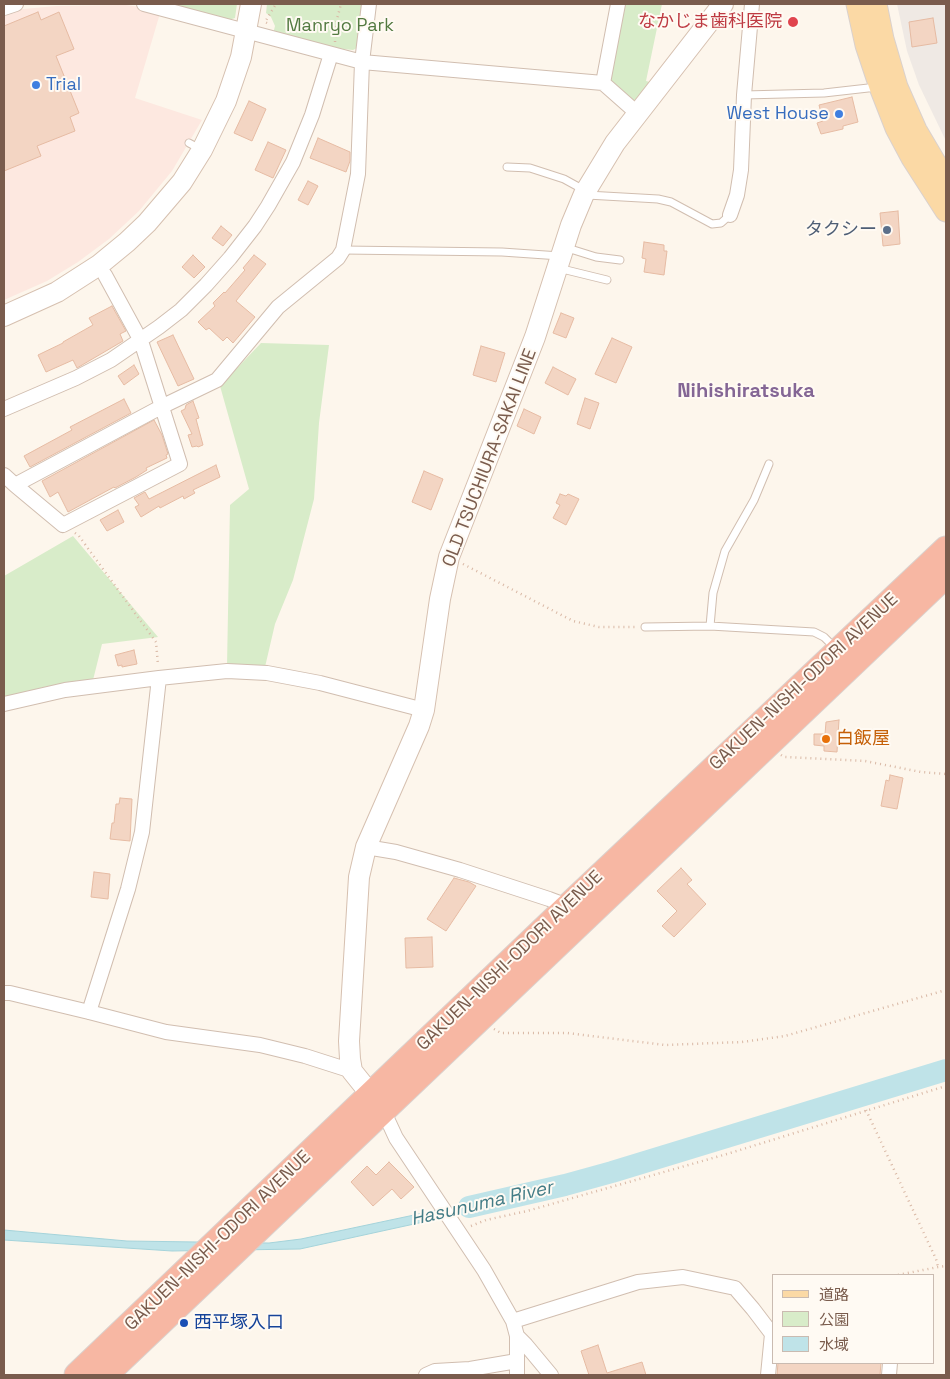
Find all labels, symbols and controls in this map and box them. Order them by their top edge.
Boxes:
place label: なかじま歯科医院 [638,11,782,33]
park label: Manryo Park [286,15,394,37]
marker: なかじま歯科医院 [786,15,800,29]
place label: Trial [46,74,81,96]
marker: Trial [30,79,42,91]
place label: West House [727,103,829,125]
marker: West House [833,108,845,120]
place label: タクシー [805,219,877,241]
marker: タクシー [881,224,893,236]
street label: OLD TSUCHIURA-SAKAI LINE [438,346,542,570]
district label: Nihishiratsuka [677,380,815,404]
street label: GAKUEN-NISHI-ODORI AVENUE [705,589,903,775]
place label: 白飯屋 [836,728,890,750]
marker: 白飯屋 [820,733,832,745]
street label: GAKUEN-NISHI-ODORI AVENUE [413,866,607,1056]
street label: GAKUEN-NISHI-ODORI AVENUE [121,1146,315,1336]
water label: Hasunuma River [409,1177,555,1231]
legend [772,1274,935,1364]
text: 道路 [819,1285,849,1304]
text: 公園 [819,1310,849,1329]
place label: 西平塚入口 [194,1312,284,1334]
marker: 西平塚入口 [178,1317,190,1329]
text: 水域 [819,1335,849,1354]

